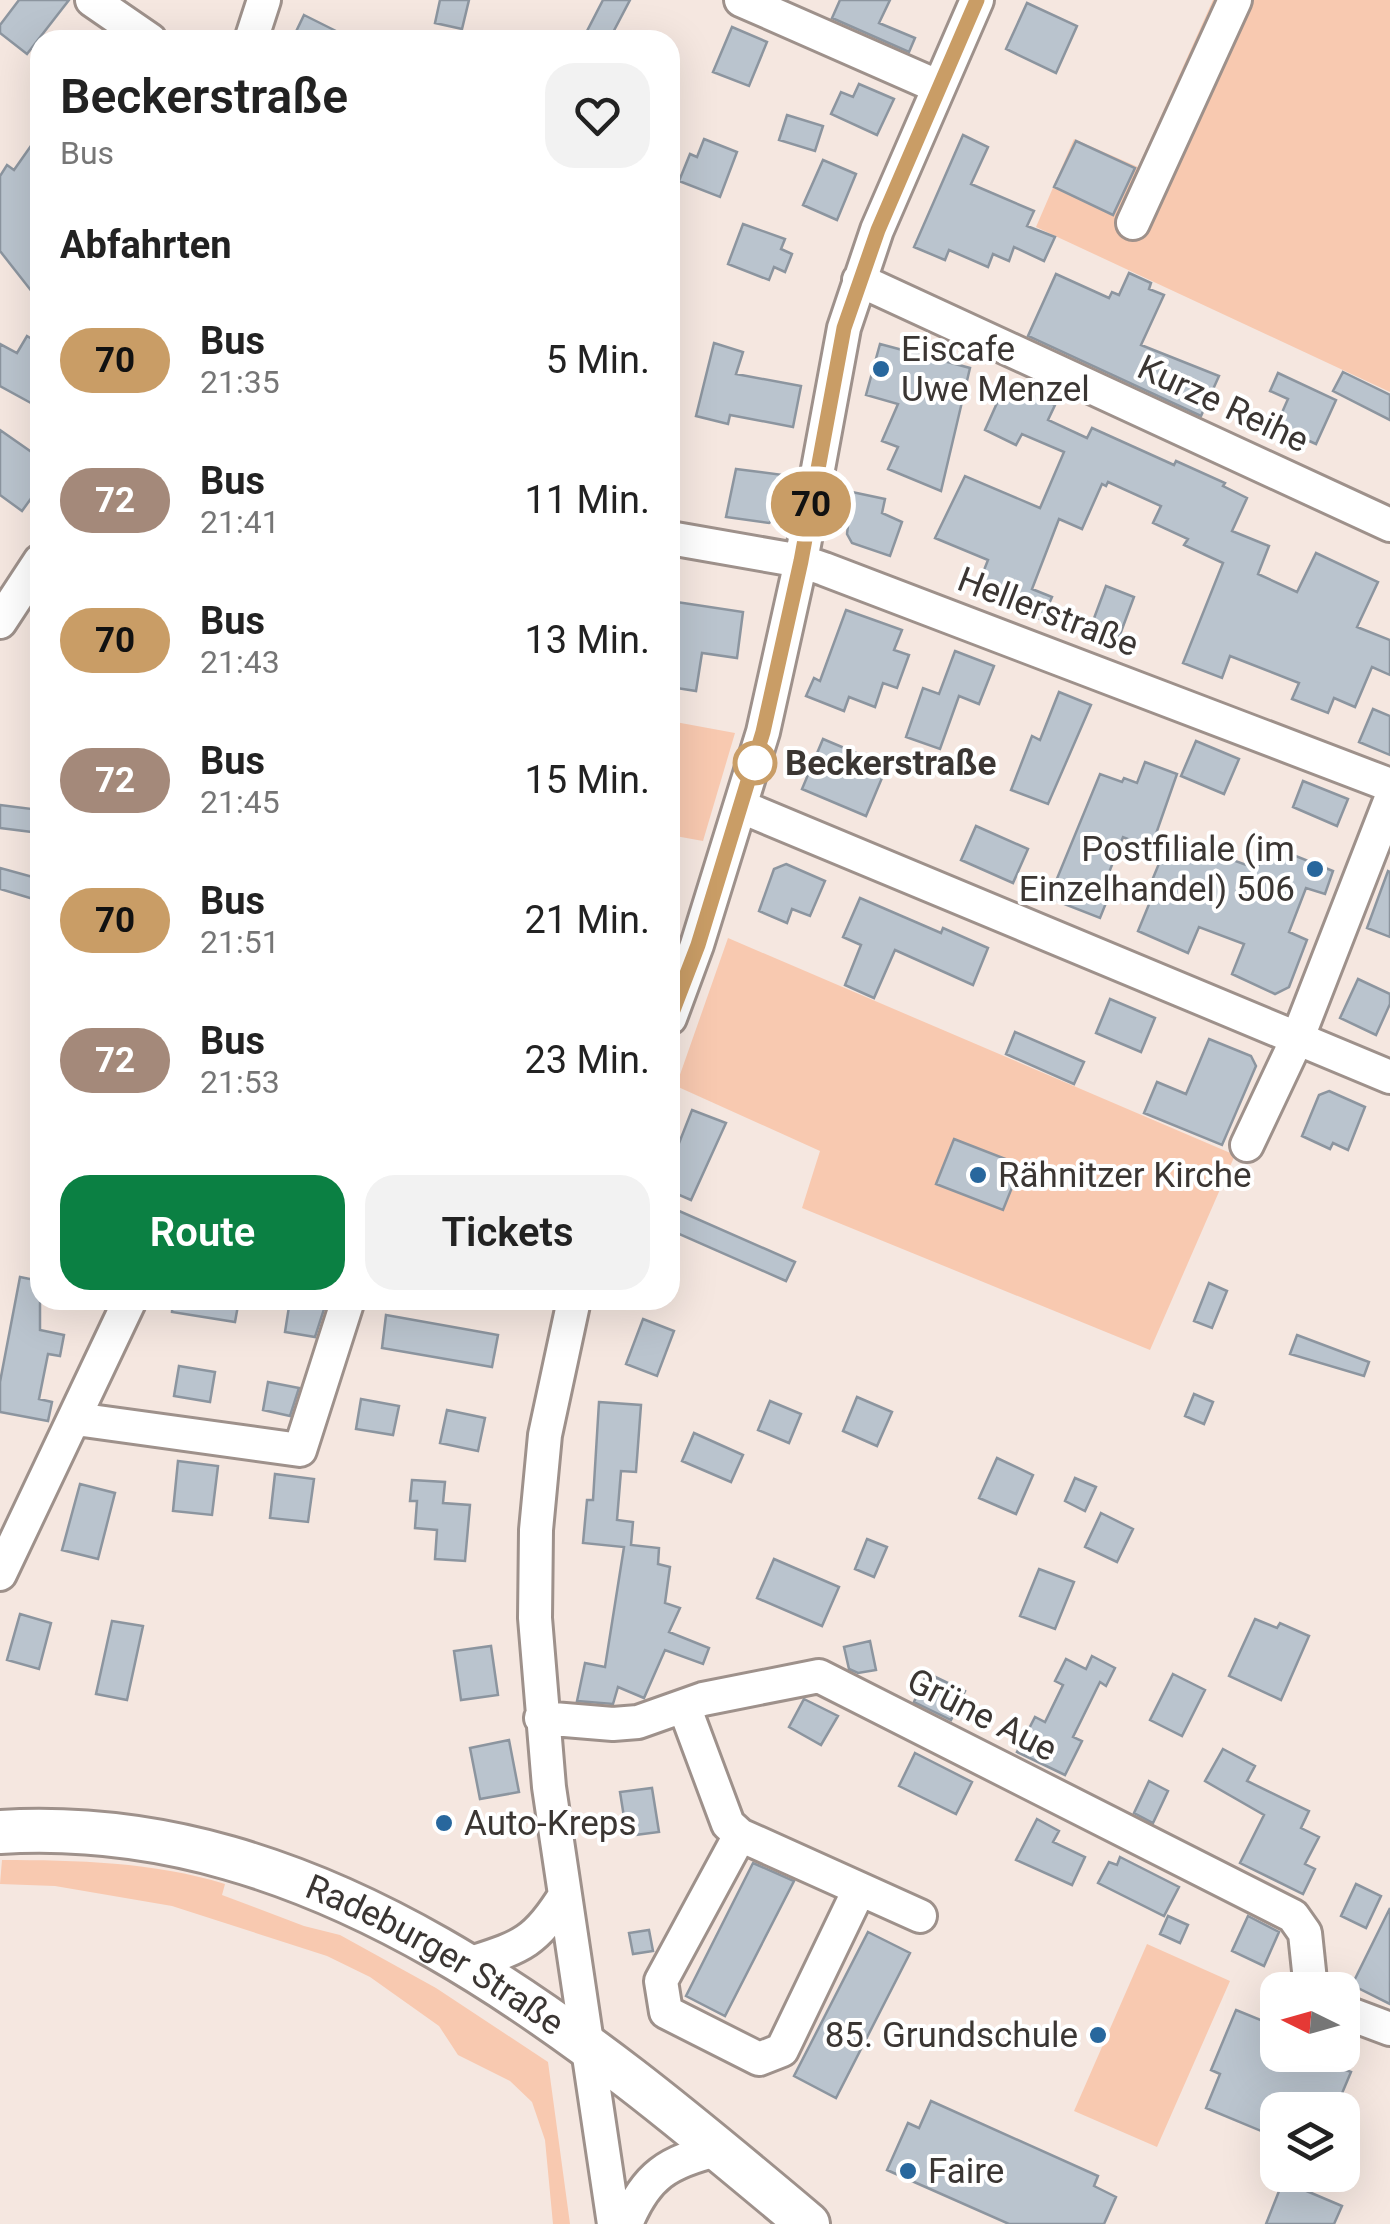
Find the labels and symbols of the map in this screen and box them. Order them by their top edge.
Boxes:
place label: Eiscafe Uwe Menzel [901,329,1090,410]
street label: Kurze Reihe [1131,347,1315,461]
marker: Eiscafe Uwe Menzel [870,358,892,380]
line badge: 70 [766,472,856,536]
street label: Hellerstraße [952,559,1144,665]
marker: Beckerstraße [734,742,776,784]
place label: Beckerstraße [785,743,996,784]
place label: Postfiliale (im Einzelhandel) 506 [1019,829,1295,910]
marker: Postfiliale (im Einzelhandel) 506 [1304,858,1326,880]
place label: Rähnitzer Kirche [998,1155,1252,1196]
marker: Rähnitzer Kirche [967,1164,989,1186]
street label: Grüne Aue [900,1660,1064,1770]
place label: Auto-Kreps [464,1803,636,1844]
marker: Auto-Kreps [433,1812,455,1834]
street label: Radeburger Straße [300,1866,572,2044]
north arrow [1260,1972,1360,2072]
place label: 85. Grundschule [825,2015,1078,2056]
marker: 85. Grundschule [1087,2024,1109,2046]
place label: Faire [928,2151,1004,2192]
marker: Faire [897,2160,919,2182]

